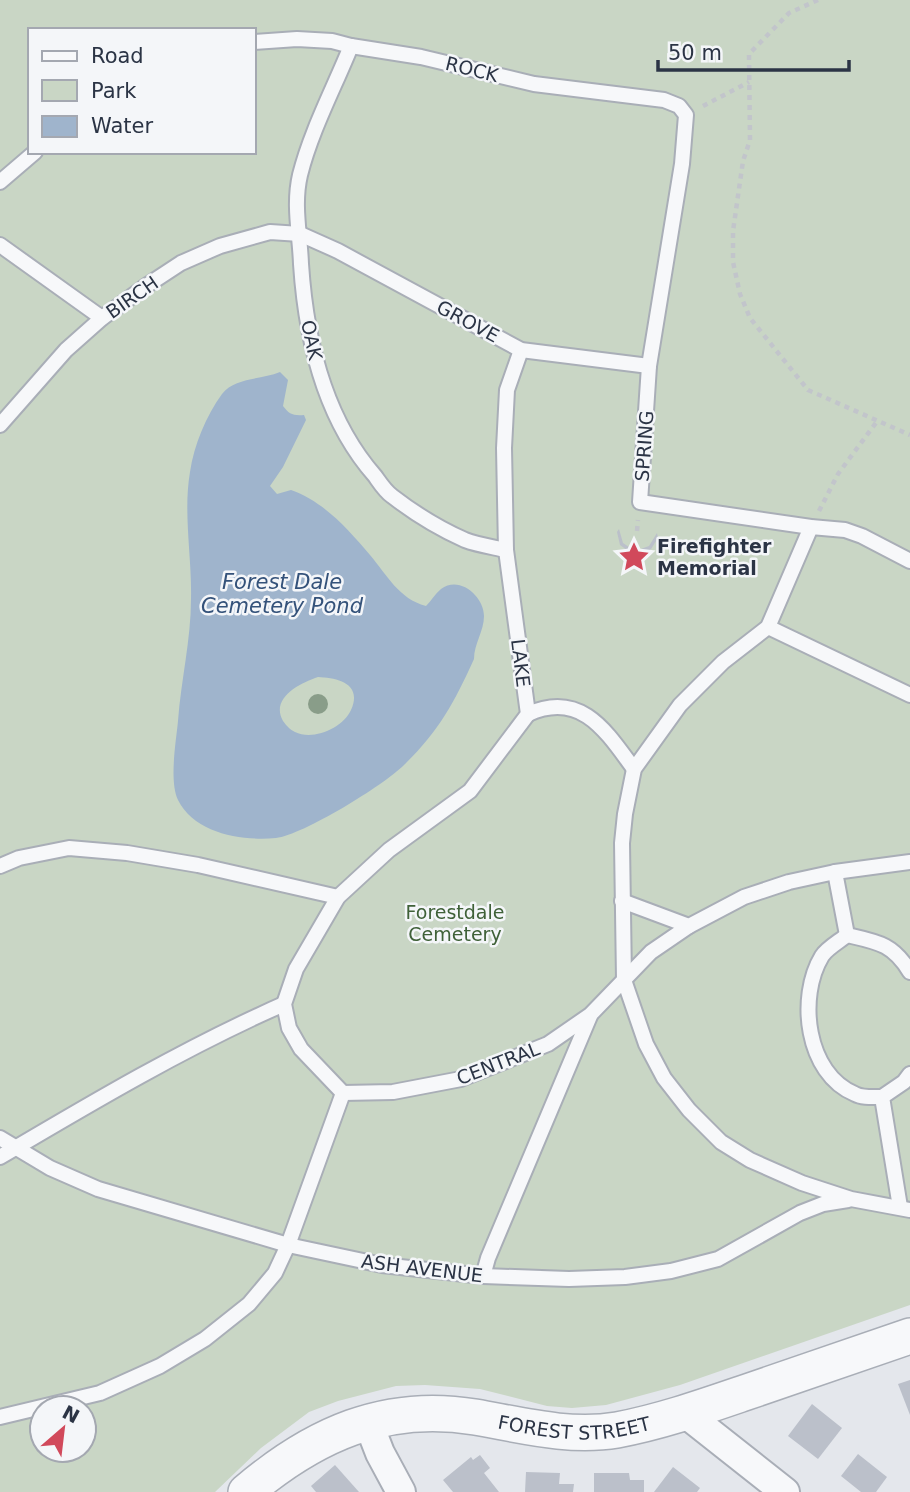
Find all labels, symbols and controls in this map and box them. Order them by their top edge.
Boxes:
legend [28,28,256,154]
scale bar [658,28,849,72]
text: 50 m [668,41,722,65]
text: Road [91,44,144,68]
street label: ROCK [443,52,501,86]
text: Park [91,79,137,103]
text: Water [91,114,153,138]
street label: BIRCH [102,271,162,323]
street label: GROVE [433,295,503,347]
street label: OAK [297,318,327,362]
street label: SPRING [631,410,657,482]
place label: Firefighter Memorial [657,535,772,579]
place icon: Firefighter Memorial [617,540,651,574]
water label: Forest Dale Cemetery Pond [201,570,364,618]
street label: LAKE [507,638,535,688]
park label: Forestdale Cemetery [406,901,504,945]
street label: CENTRAL [453,1037,543,1089]
street label: ASH AVENUE [360,1250,484,1286]
north arrow [28,1394,98,1464]
text: N [59,1401,83,1427]
street label: FOREST STREET [496,1411,653,1444]

